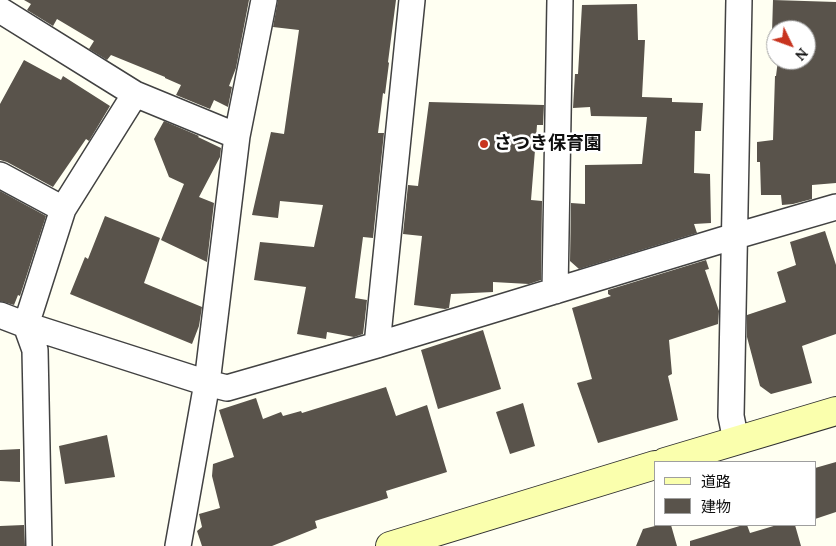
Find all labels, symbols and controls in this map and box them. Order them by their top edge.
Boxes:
north arrow [766,20,816,70]
text: N [791,44,812,64]
place label: さつき保育園 [494,133,602,155]
marker: さつき保育園 [478,138,490,150]
legend [654,461,816,526]
text: 道路 [701,472,731,491]
text: 建物 [701,497,731,516]

